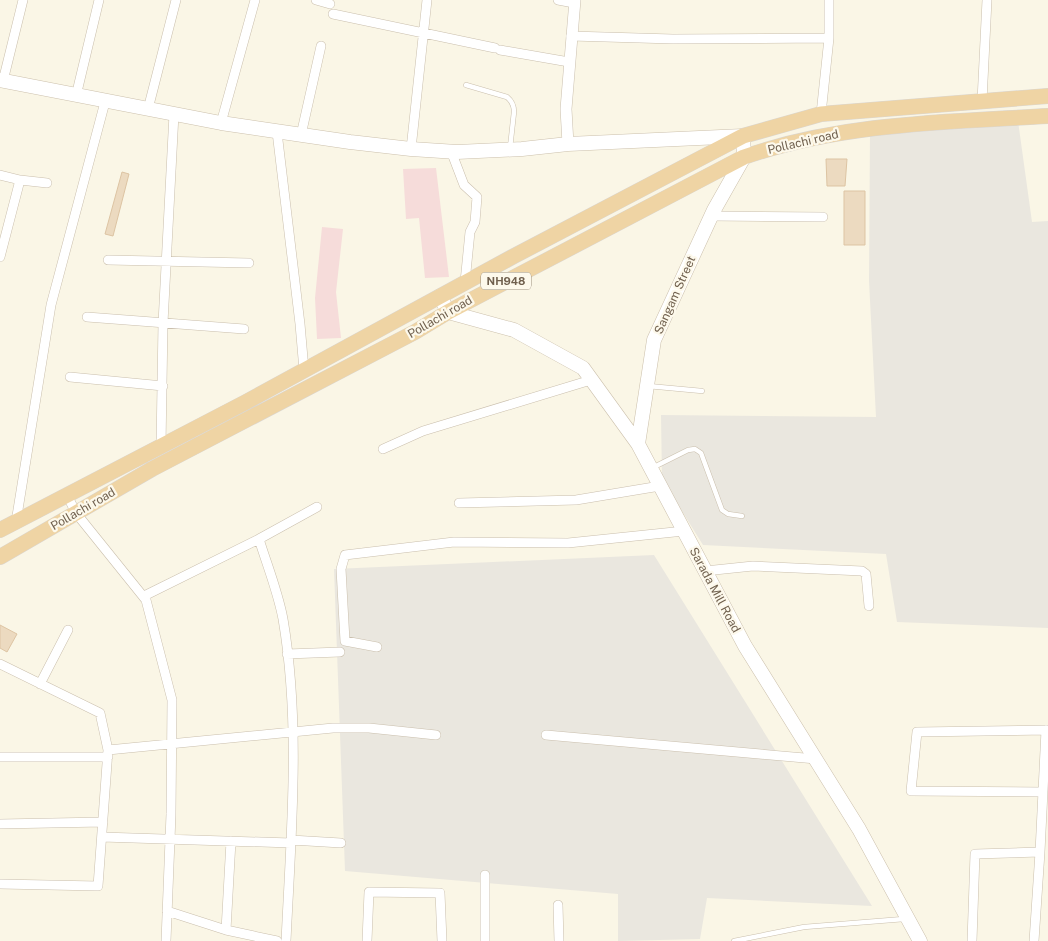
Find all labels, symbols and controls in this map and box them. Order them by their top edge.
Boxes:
street label: Pollachi road [766,127,840,157]
street label: Sangam Street [652,254,699,336]
road number: NH948 [481,272,531,290]
street label: Pollachi road [405,293,475,341]
street label: Pollachi road [48,485,118,533]
street label: Sarada Mill Road [687,545,743,635]

